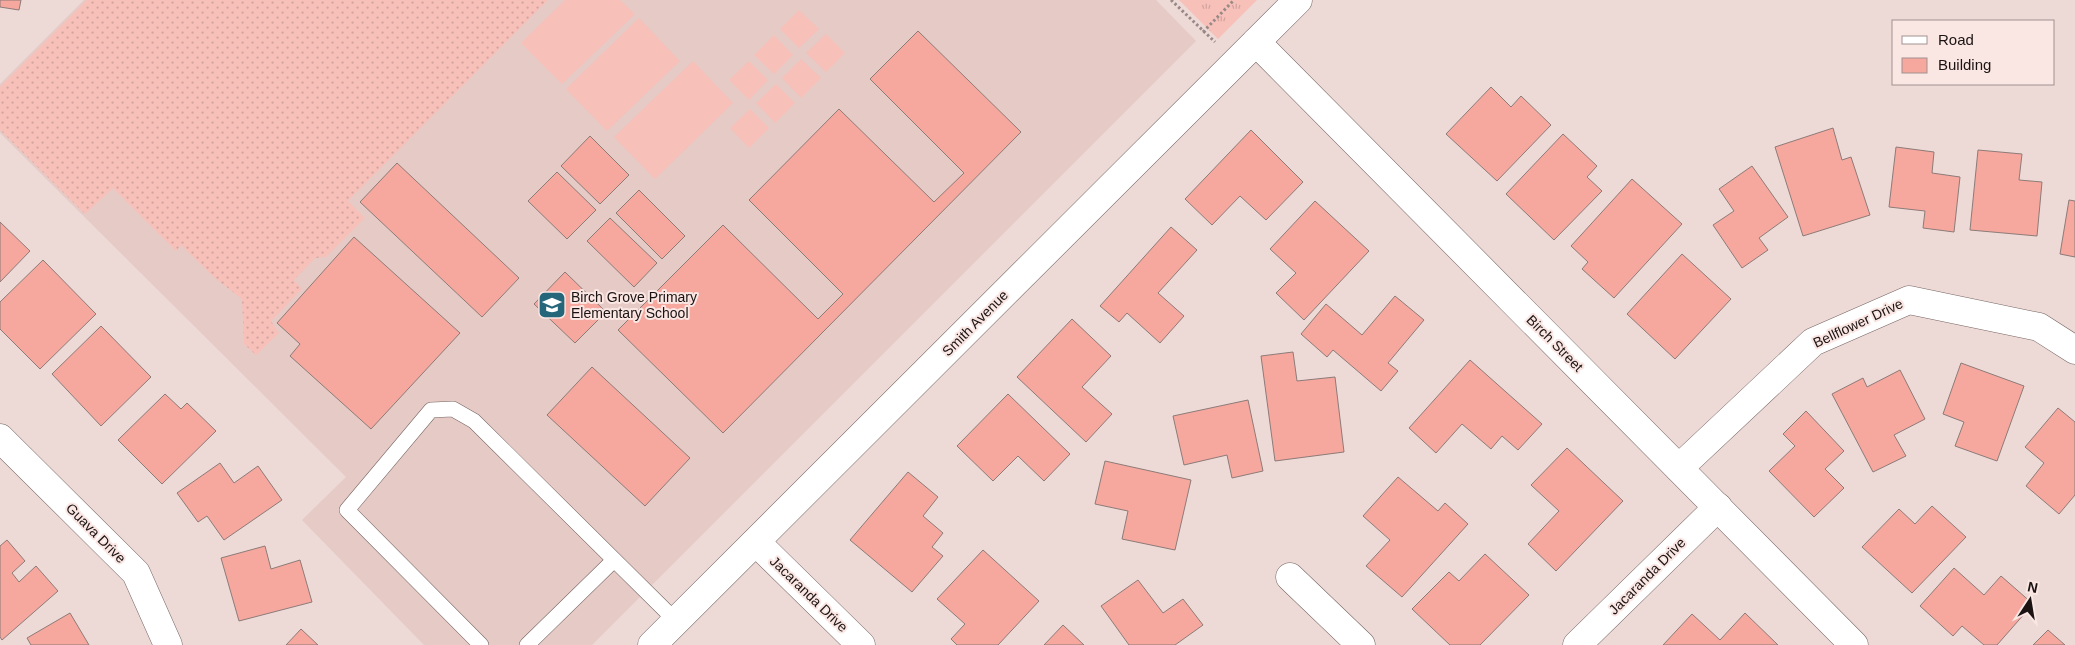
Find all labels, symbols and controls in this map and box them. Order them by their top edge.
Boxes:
legend [1892,20,2055,85]
text: Road [1938,31,1974,48]
text: Building [1938,56,1991,73]
street label: Smith Avenue [939,287,1011,359]
place label: Birch Grove Primary Elementary School [571,289,697,321]
school or university icon: Birch Grove Primary Elementary School [537,290,567,320]
street label: Bellflower Drive [1811,295,1906,351]
street label: Birch Street [1523,311,1587,375]
street label: Guava Drive [63,500,129,566]
street label: Jacaranda Drive [1605,534,1689,618]
street label: Jacaranda Drive [767,553,851,635]
north arrow [2005,575,2055,625]
text: N [2026,578,2039,596]

